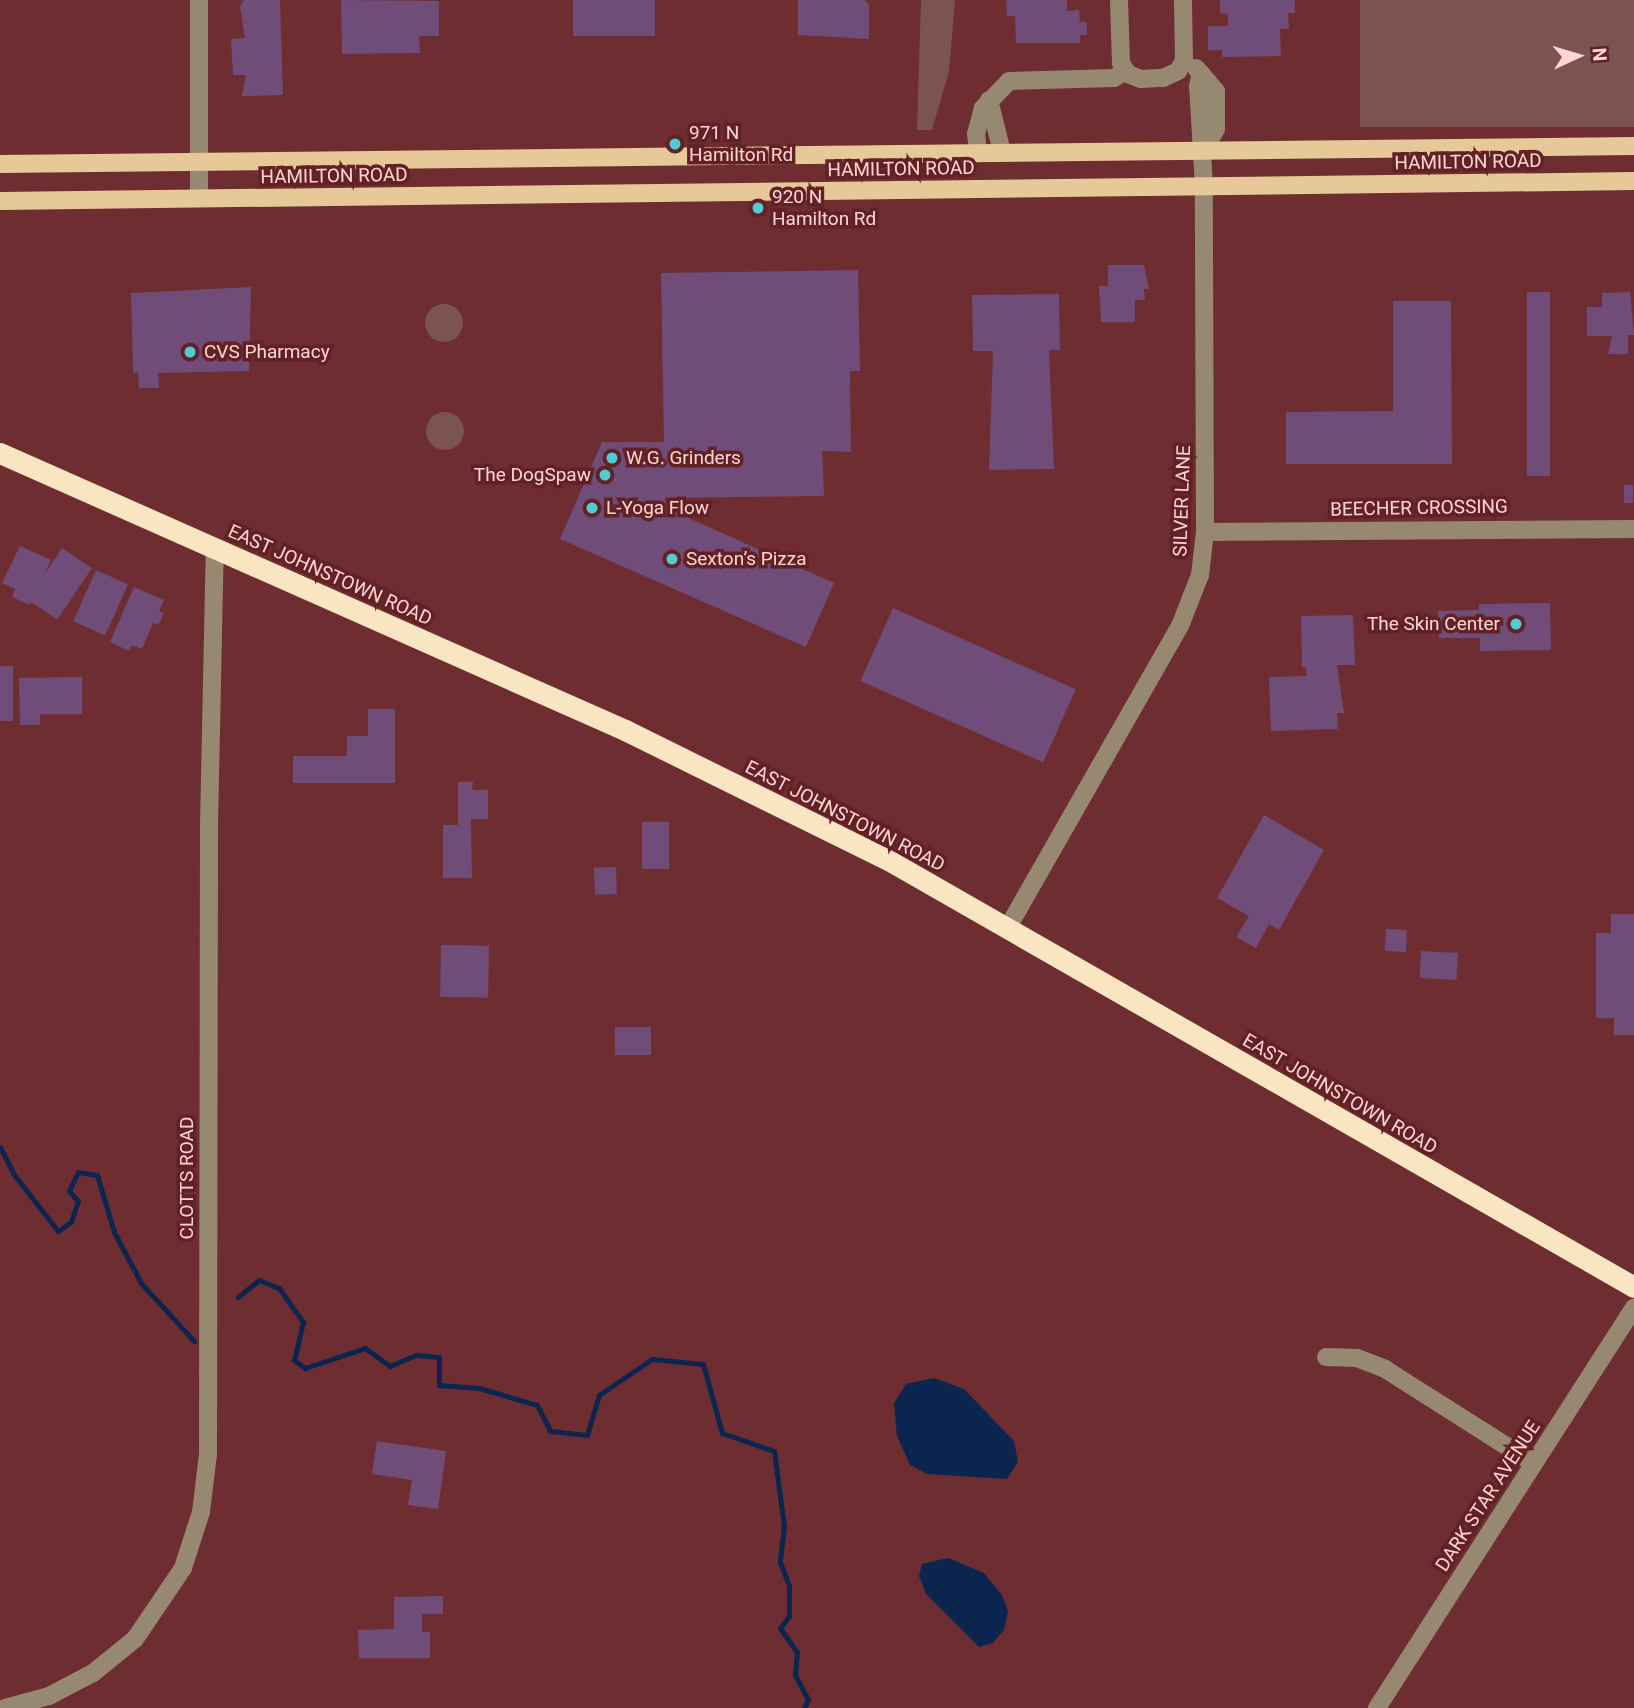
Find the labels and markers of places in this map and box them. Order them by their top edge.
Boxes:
place label: 971 N Hamilton Rd [689,122,793,166]
marker: 971 N Hamilton Rd [667,136,683,152]
place label: 920 N Hamilton Rd [772,186,876,230]
marker: 920 N Hamilton Rd [750,200,766,216]
place label: CVS Pharmacy [204,341,330,363]
marker: CVS Pharmacy [182,344,198,360]
place label: W.G. Grinders [626,447,741,469]
marker: W.G. Grinders [604,450,620,466]
place label: The DogSpaw [474,464,591,486]
marker: The DogSpaw [597,467,613,483]
place label: L-Yoga Flow [606,497,709,519]
marker: L-Yoga Flow [584,500,600,516]
place label: Sexton’s Pizza [686,548,806,570]
marker: Sexton’s Pizza [664,551,680,567]
place label: The Skin Center [1367,613,1500,635]
marker: The Skin Center [1506,614,1526,634]

